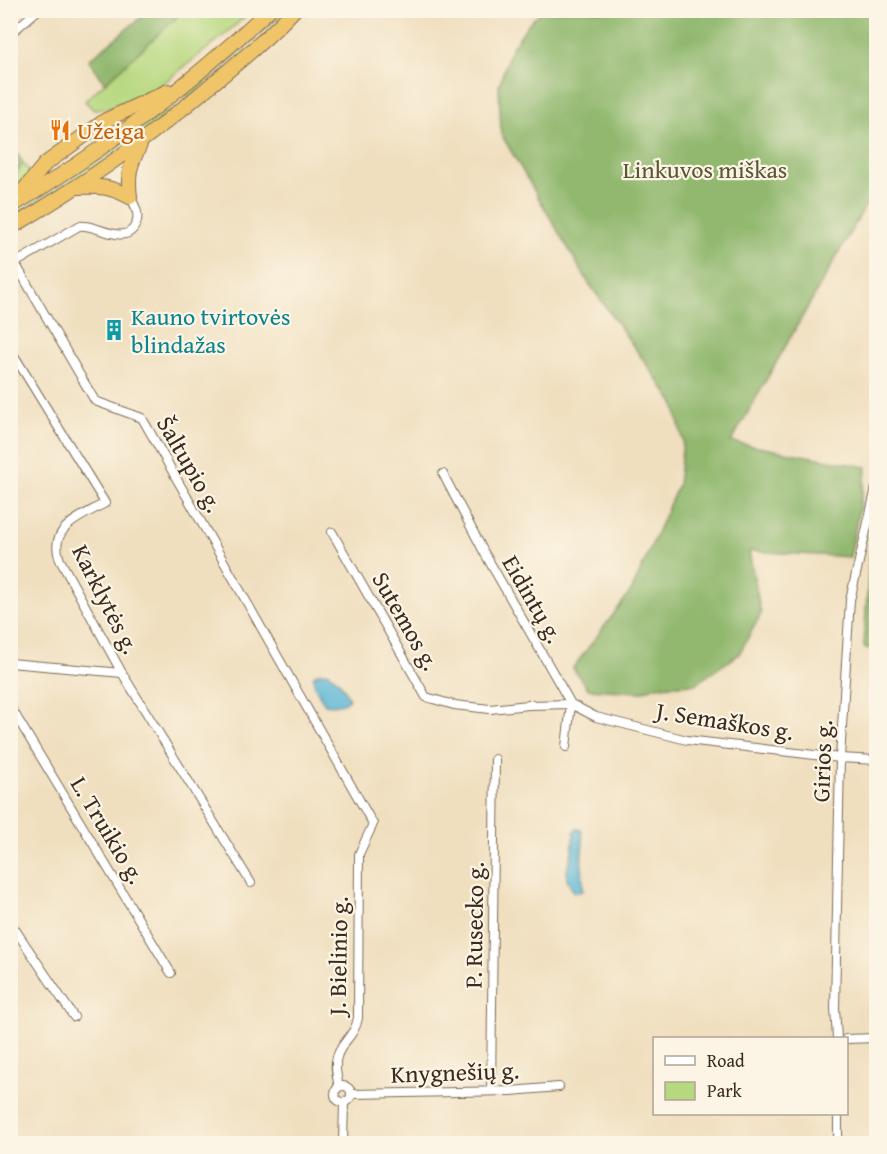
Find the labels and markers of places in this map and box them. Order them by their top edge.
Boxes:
place label: Užeiga [77,113,145,148]
restaurant icon: Užeiga [48,118,72,142]
place label: Kauno tvirtovės blindažas [131,299,291,362]
building icon: Kauno tvirtovės blindažas [102,318,126,342]

